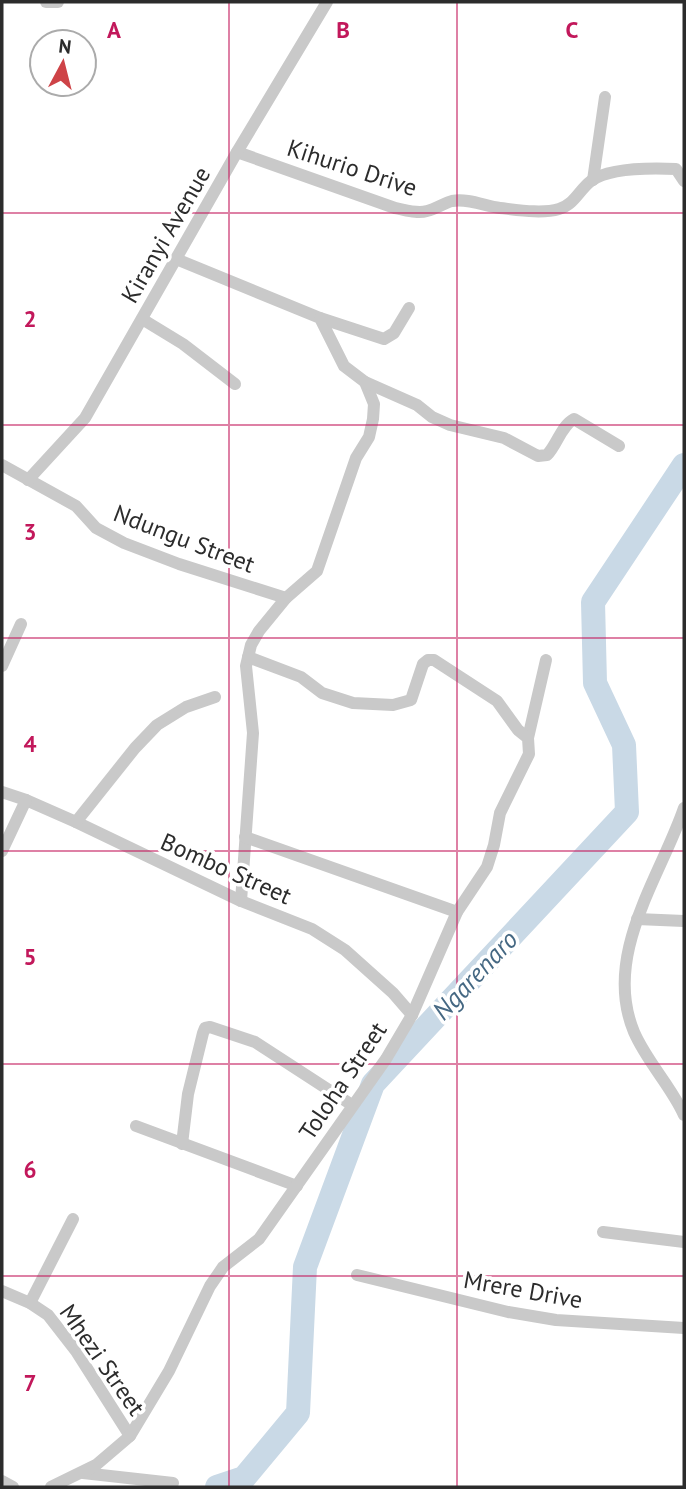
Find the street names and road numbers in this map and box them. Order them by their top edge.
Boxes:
street label: Kihurio Drive [283,132,421,203]
street label: Kiranyi Avenue [114,161,217,309]
street label: Ndungu Street [109,497,259,580]
street label: Bombo Street [156,826,296,911]
street label: Toloha Street [292,1016,393,1146]
street label: Mrere Drive [461,1264,585,1315]
street label: Mhezi Street [53,1298,152,1421]

